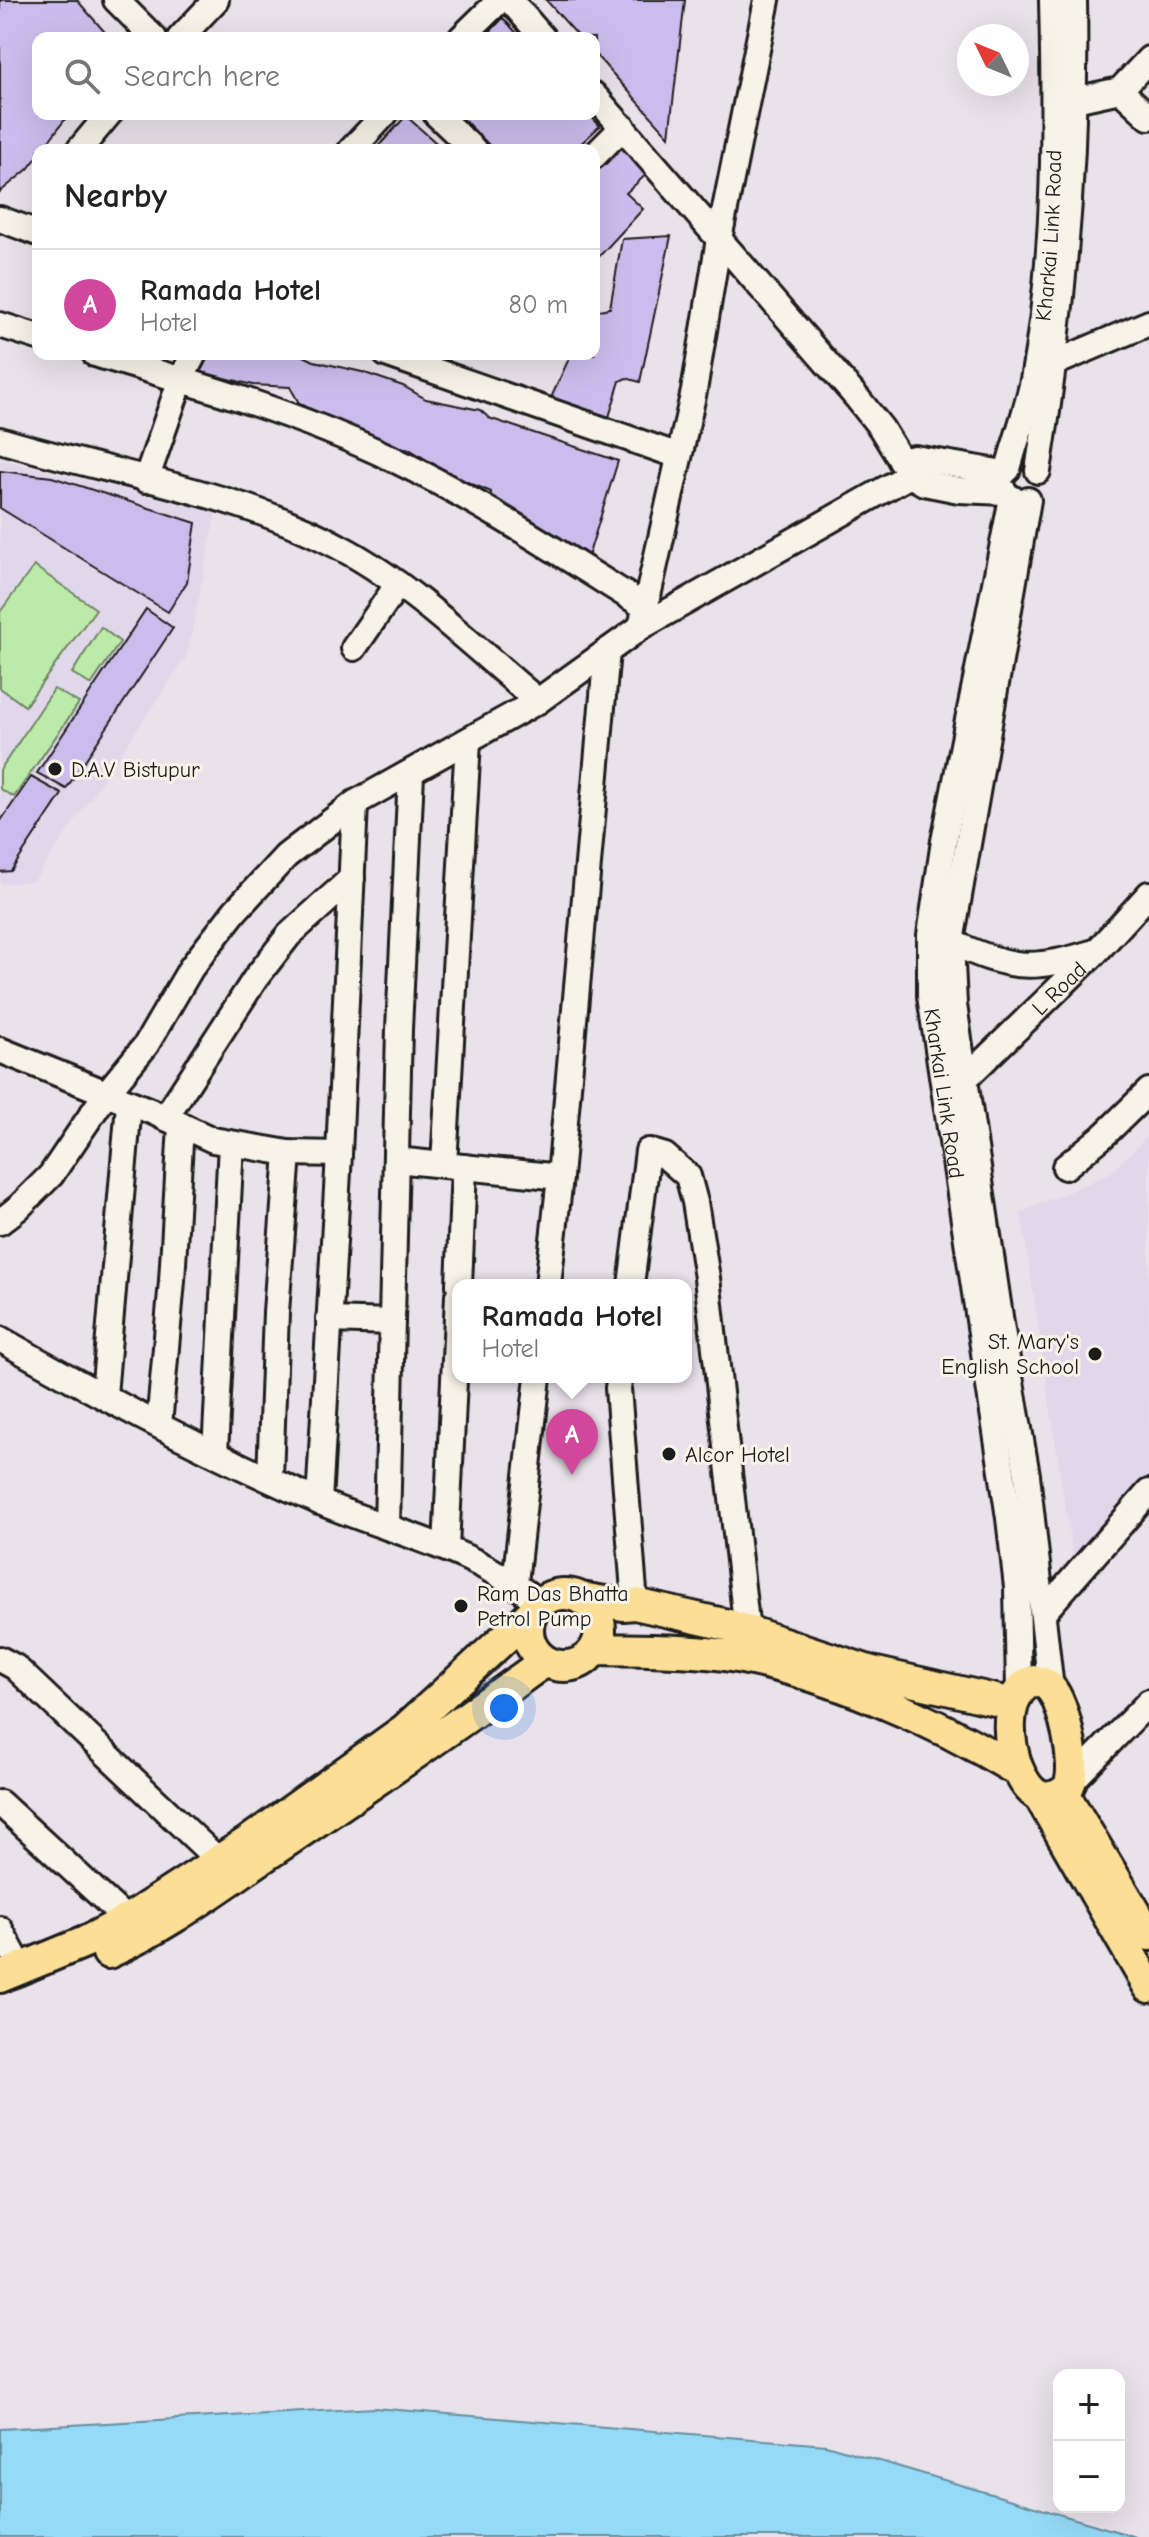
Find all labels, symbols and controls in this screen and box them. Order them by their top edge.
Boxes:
north arrow [957,24,1029,96]
search box [32,32,600,120]
icon: search [60,54,104,98]
text: Search here [124,59,280,94]
street label: Kharkai Link Road [1030,149,1067,323]
text: Nearby [64,176,167,216]
text: Ramada Hotel [140,273,321,308]
text: A [83,290,97,320]
text: 80 m [509,290,568,320]
text: Hotel [140,308,198,338]
place label: D.A.V Bistupur [71,757,200,783]
marker: D.A.V Bistupur [46,760,64,778]
street label: L Road [1027,957,1092,1021]
street label: Kharkai Link Road [918,1006,969,1180]
popup [452,1279,692,1383]
text: Ramada Hotel [481,1299,663,1334]
place label: St. Mary's English School [941,1329,1079,1380]
text: Hotel [481,1334,539,1364]
marker: St. Mary's English School [1086,1345,1104,1363]
pin: A [546,1409,598,1475]
place label: Alcor Hotel [685,1442,790,1468]
marker: Alcor Hotel [660,1445,678,1463]
place label: Ram Das Bhatta Petrol Pump [477,1581,629,1632]
marker: Ram Das Bhatta Petrol Pump [452,1597,470,1615]
your location [484,1688,524,1728]
map controls [1053,2369,1125,2513]
button: + [1053,2369,1125,2441]
button: − [1053,2441,1125,2513]

